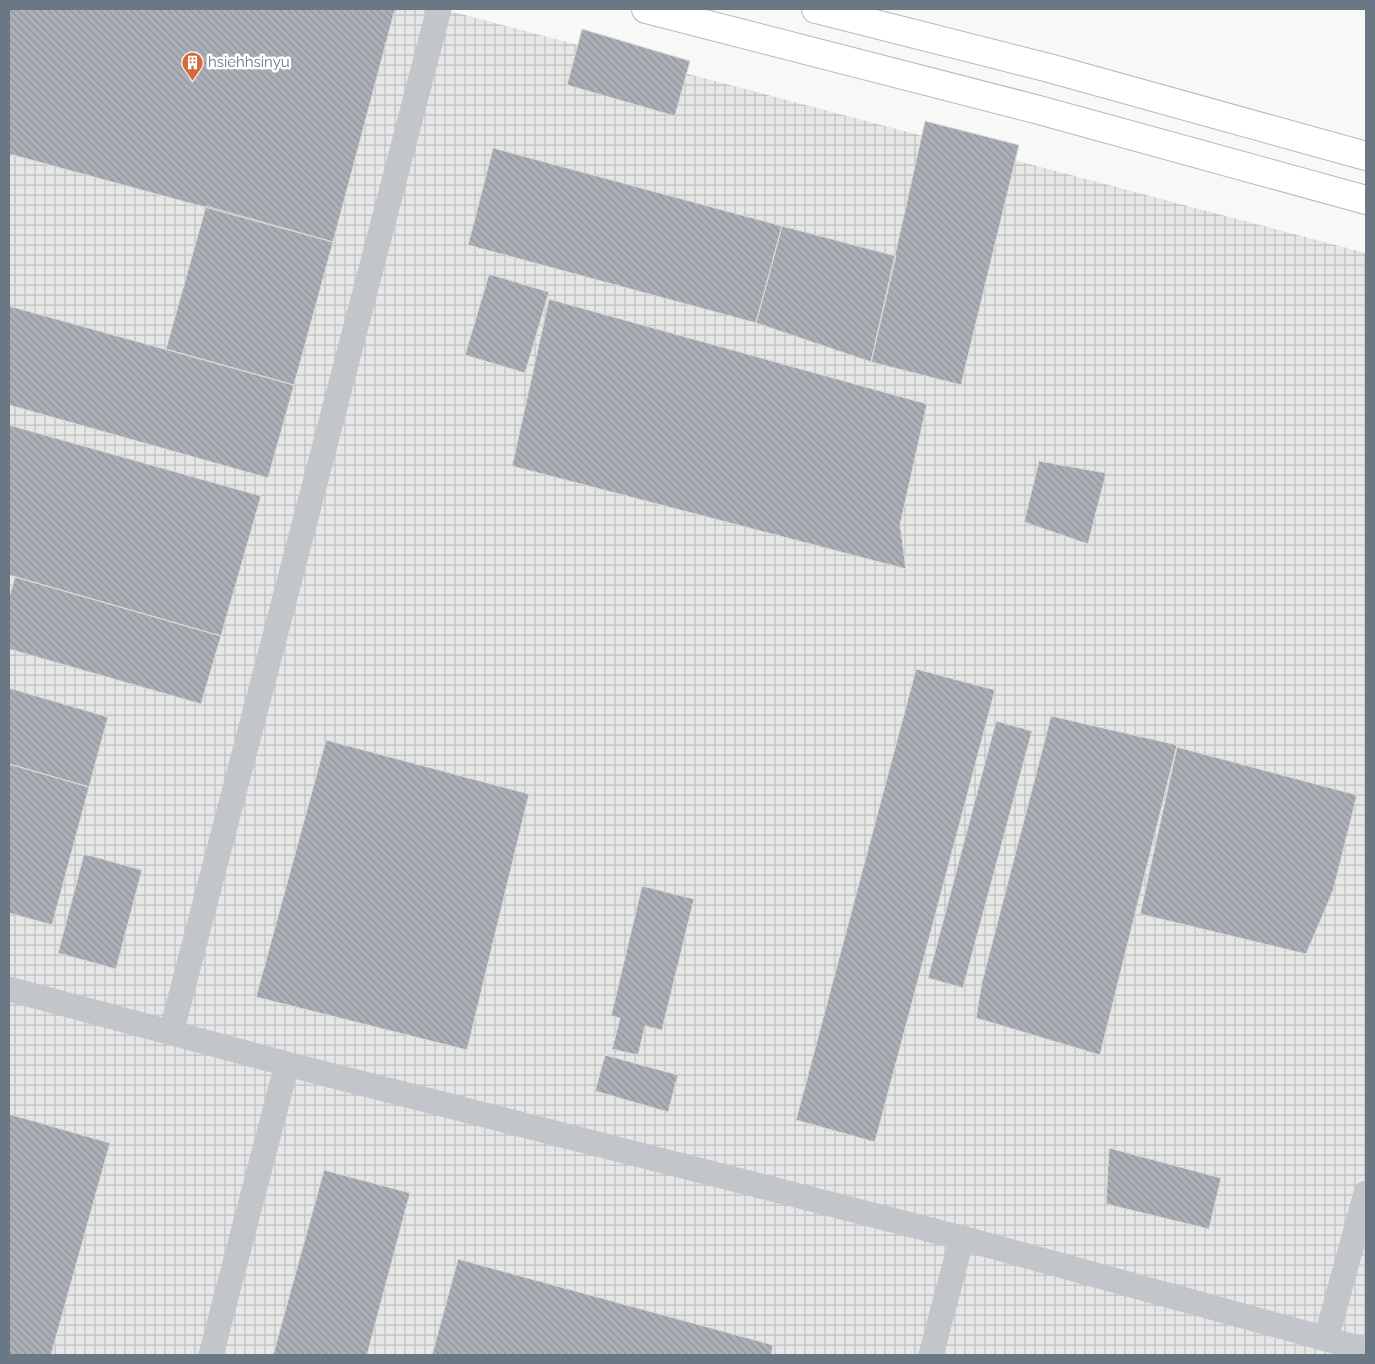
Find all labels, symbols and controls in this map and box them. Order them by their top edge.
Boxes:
building icon: hsiehhsinyu [180,50,204,81]
place label: hsiehhsinyu [208,53,290,71]

